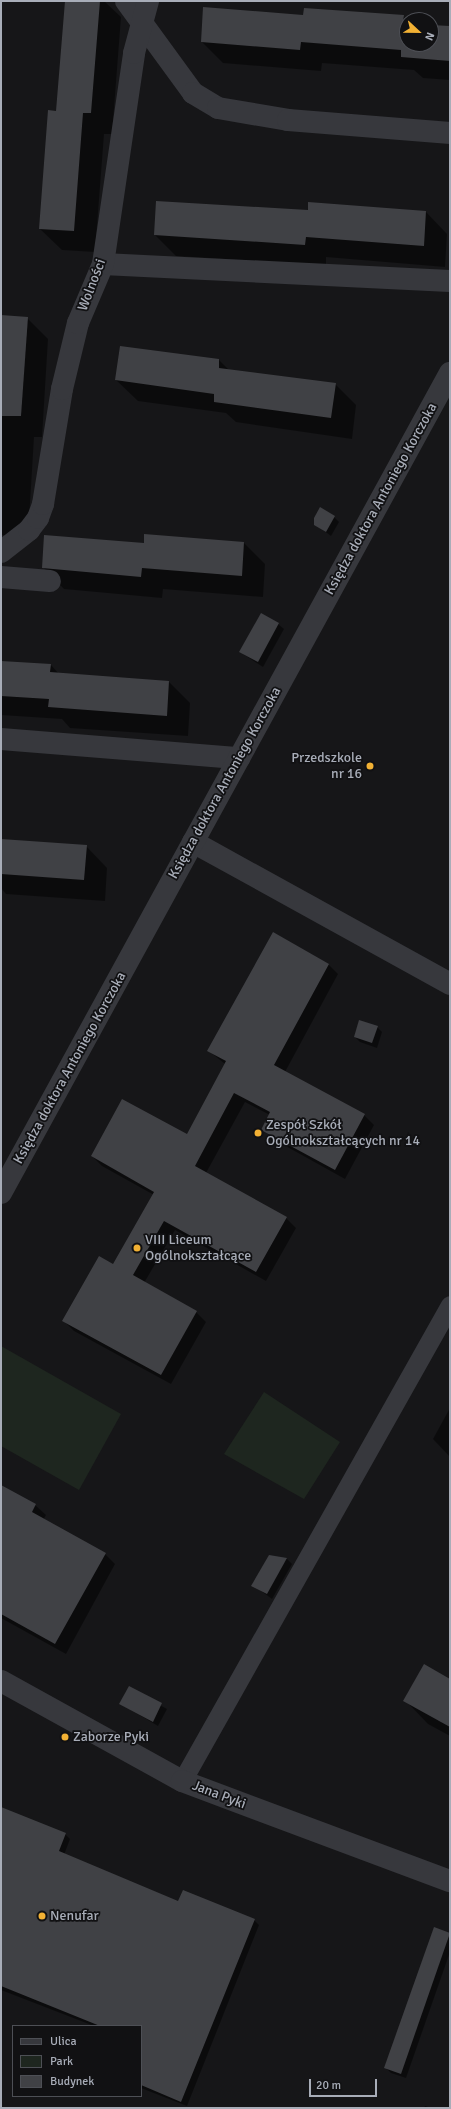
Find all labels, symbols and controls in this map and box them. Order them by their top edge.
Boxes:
north arrow [399,12,439,52]
text: N [422,30,437,42]
street label: Wolności [74,257,110,313]
street label: Księdza doktora Antoniego Korczoka [321,400,441,598]
street label: Księdza doktora Antoniego Korczoka [165,684,285,882]
place label: Przedszkole nr 16 [291,750,362,782]
marker: Przedszkole nr 16 [365,761,375,771]
street label: Księdza doktora Antoniego Korczoka [10,969,130,1167]
place label: Zespół Szkół Ogólnokształcących nr 14 [266,1117,420,1150]
marker: Zespół Szkół Ogólnokształcących nr 14 [253,1128,263,1138]
place label: VIII Liceum Ogólnokształcące [145,1232,251,1264]
marker: VIII Liceum Ogólnokształcące [132,1243,142,1253]
place label: Zaborze Pyki [73,1729,149,1745]
marker: Zaborze Pyki [60,1732,70,1742]
street label: Jana Pyki [190,1777,248,1813]
place label: Nenufar [50,1908,99,1924]
marker: Nenufar [37,1911,47,1921]
legend [12,2025,142,2097]
text: Ulica [50,2034,77,2049]
text: Park [50,2054,73,2069]
scale bar [311,2071,379,2097]
text: Budynek [50,2074,94,2089]
text: 20 m [316,2078,341,2093]

